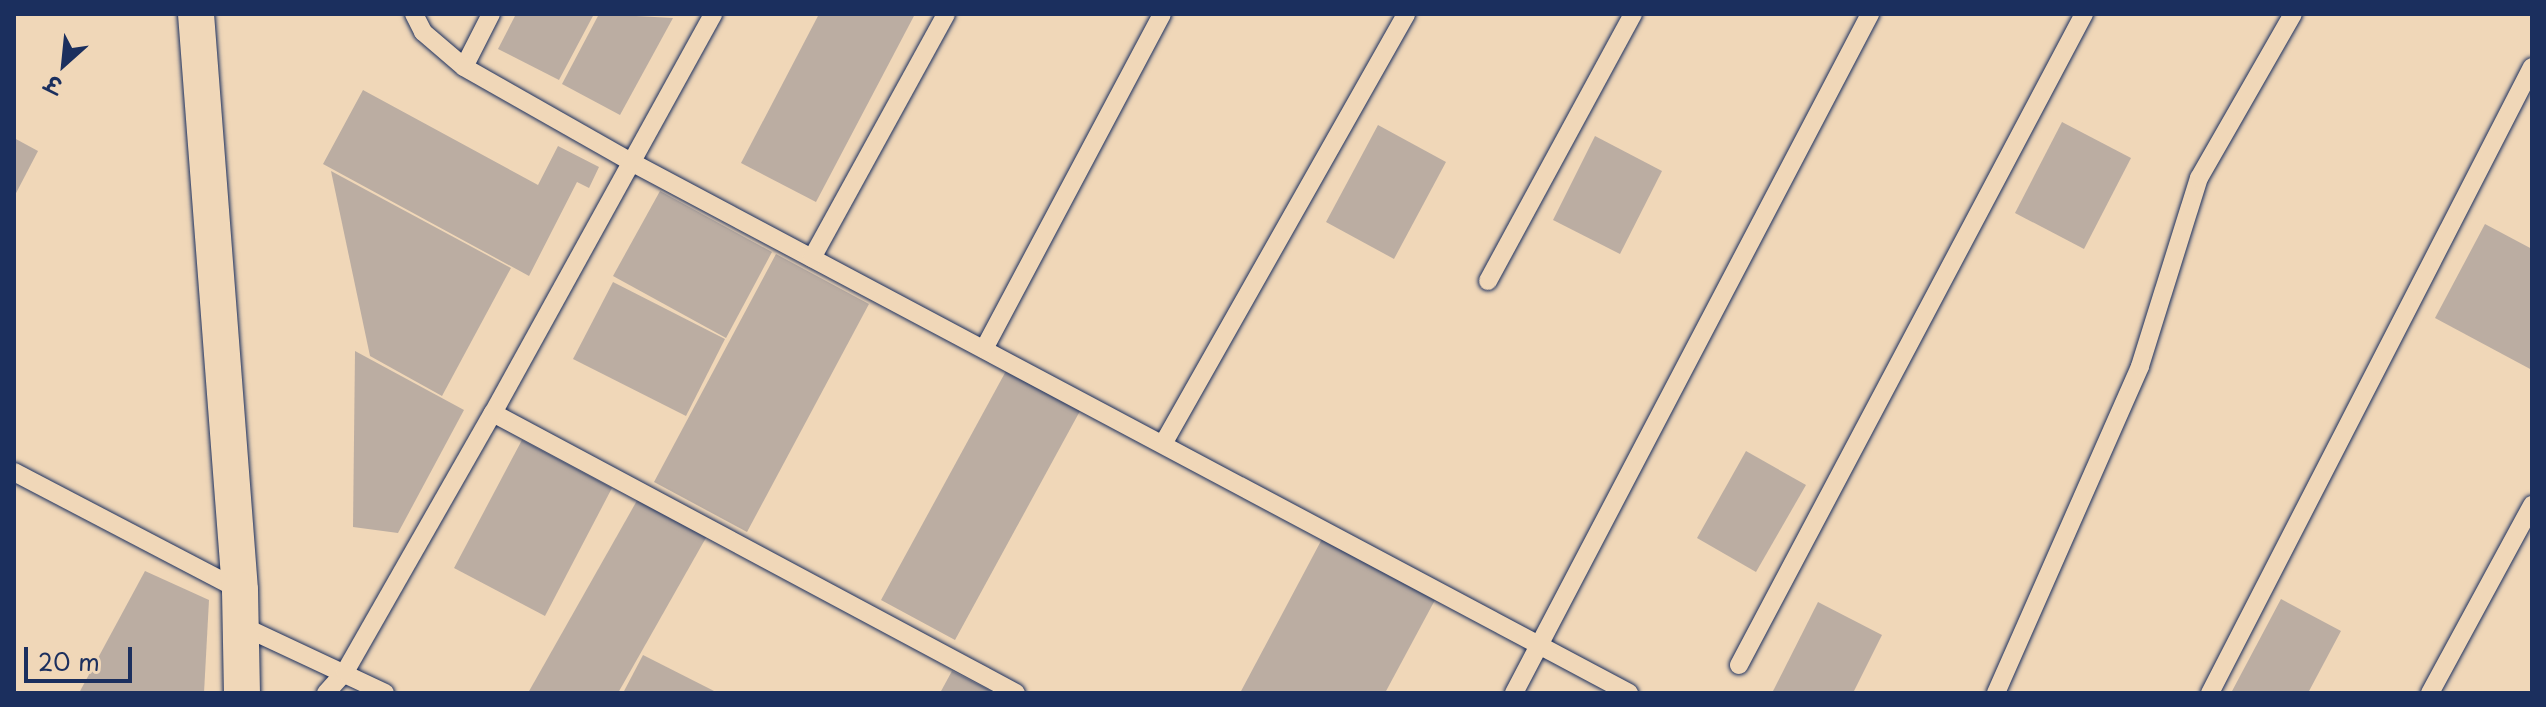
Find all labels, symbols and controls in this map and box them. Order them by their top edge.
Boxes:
north arrow [24,24,104,104]
text: उ [39,68,67,104]
scale bar [28,631,136,681]
text: 20 m [38,643,100,679]

